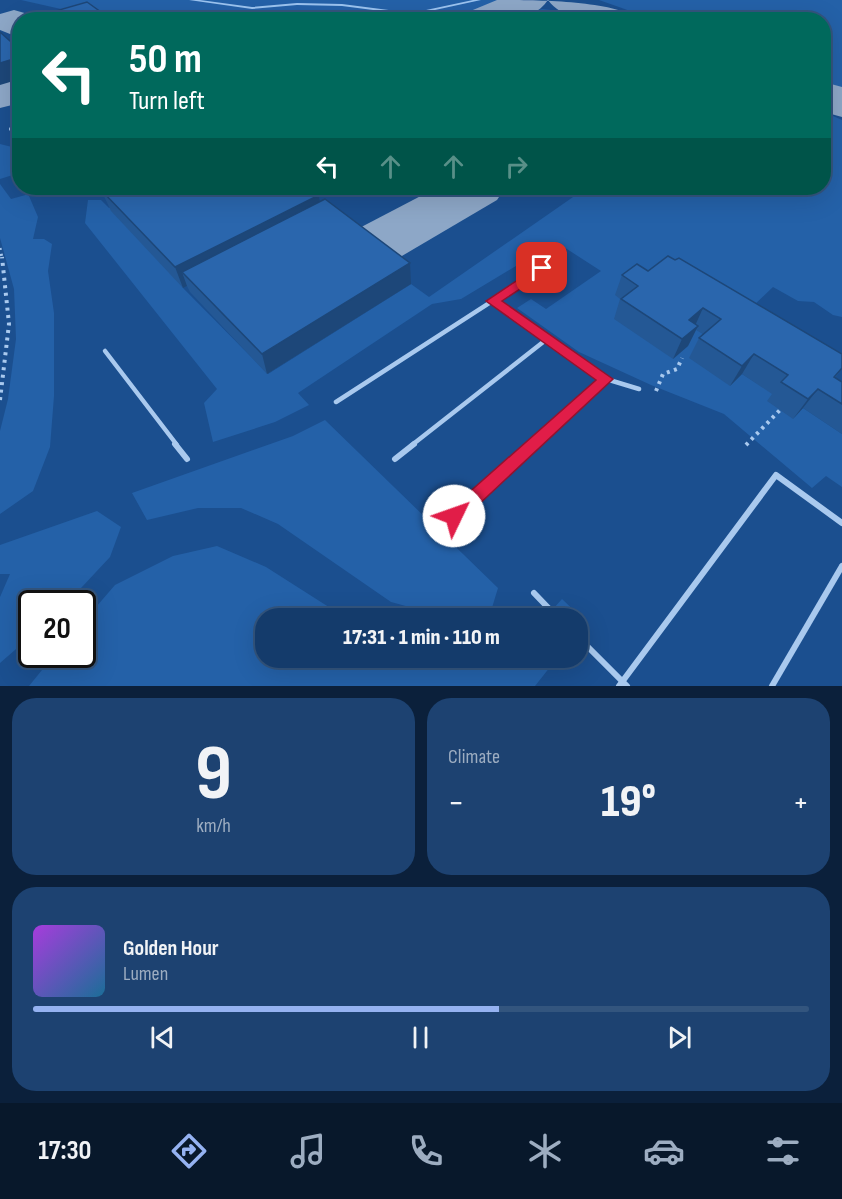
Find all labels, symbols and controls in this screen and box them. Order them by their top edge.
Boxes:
text: 50 m [129,34,202,85]
icon: left [30,36,108,114]
text: Turn left [129,85,205,117]
icon: left [311,150,344,183]
icon: ahead [374,150,407,183]
icon: ahead [437,150,470,183]
icon: right [500,150,533,183]
pin [516,242,567,293]
icon: arrive [525,251,558,284]
position arrow [422,484,486,548]
speed limit sign: 20 [18,590,96,668]
text: 17:31 · 1 min · 110 m [343,624,500,651]
text: 9 [195,728,232,821]
text: Climate [448,745,500,769]
text: 19° [601,775,656,830]
text: − [448,783,464,823]
text: + [793,783,809,823]
text: km/h [196,814,231,838]
text: Golden Hour [123,935,219,962]
text: Lumen [123,962,168,986]
icon: previous [146,1021,179,1054]
icon: pause [404,1021,437,1054]
icon: next [663,1021,696,1054]
icon: directions [168,1130,210,1172]
icon: music [287,1130,329,1172]
icon: phone [405,1130,447,1172]
icon: climate [524,1130,566,1172]
icon: car [643,1130,685,1172]
icon: filters [762,1130,804,1172]
text: 17:30 [38,1135,91,1167]

